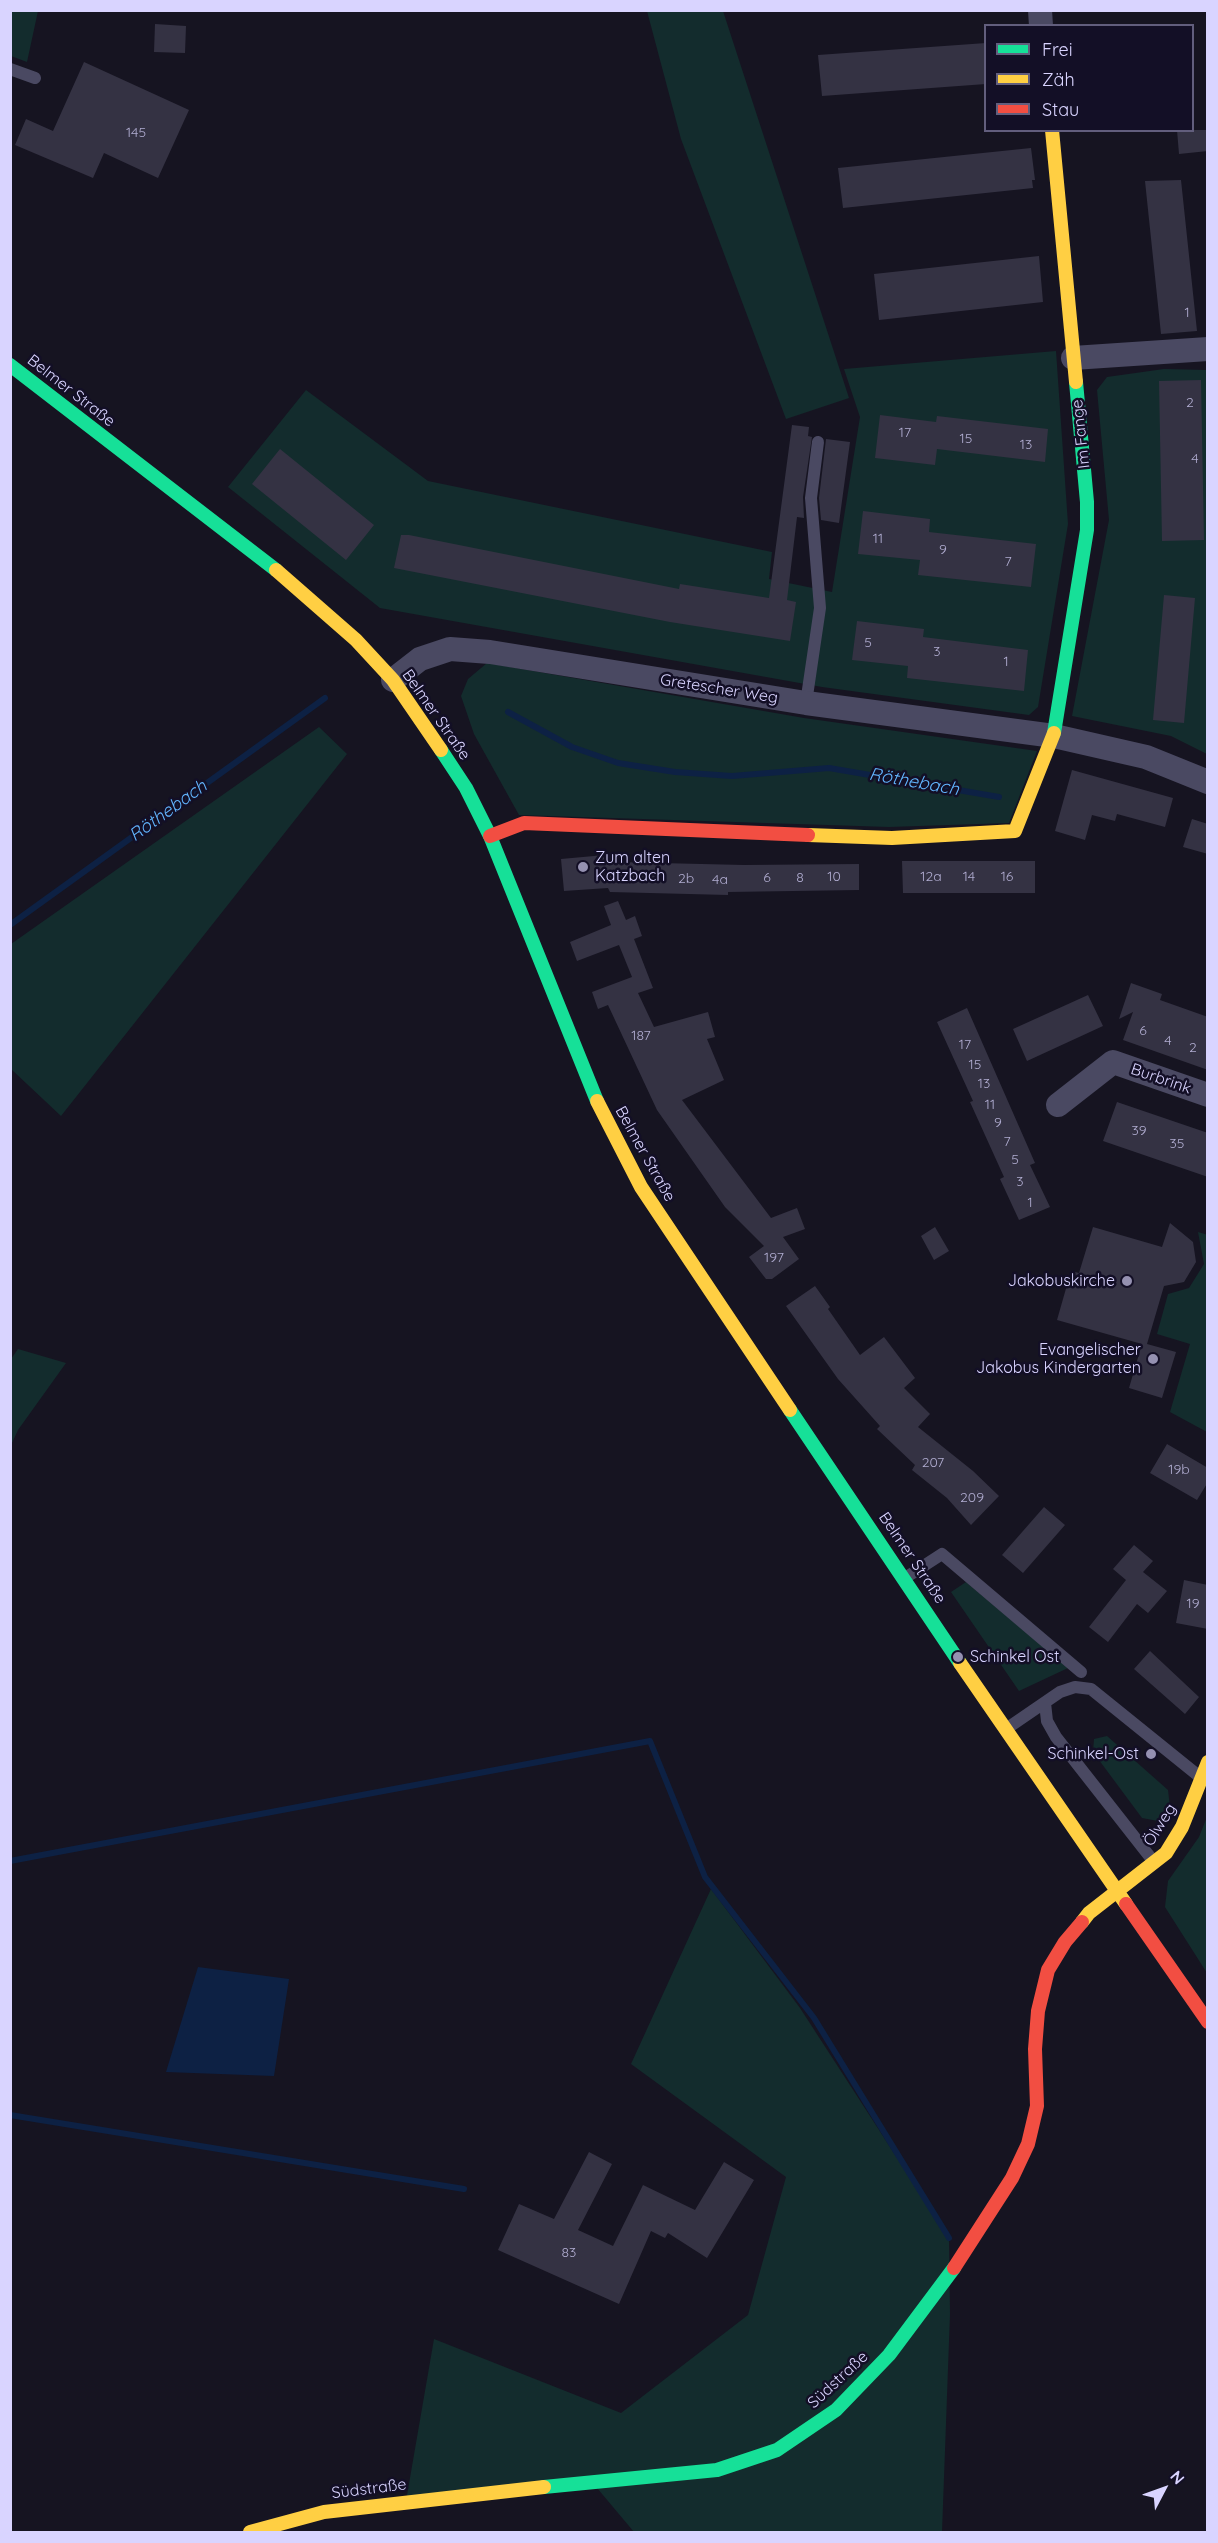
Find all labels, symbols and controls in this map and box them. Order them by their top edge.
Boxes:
legend [984,24,1194,132]
text: Frei [1042,38,1073,61]
text: Zäh [1042,68,1075,91]
text: Stau [1042,98,1079,121]
house number: 145 [126,125,146,141]
house number: 1 [1184,305,1190,321]
street label: Belmer Straße [23,351,119,431]
house number: 2 [1186,395,1194,411]
street label: Im Fange [1068,399,1094,469]
house number: 17 [899,425,911,441]
house number: 15 [960,431,972,447]
house number: 13 [1020,437,1032,453]
house number: 4 [1191,451,1199,467]
house number: 11 [873,531,883,547]
house number: 9 [939,542,947,558]
house number: 7 [1004,554,1012,570]
house number: 5 [864,635,872,651]
house number: 3 [933,644,941,660]
house number: 1 [1003,654,1009,670]
street label: Belmer Straße [398,666,474,764]
street label: Gretescher Weg [659,670,779,708]
water label: Röthebach [867,763,961,801]
water label: Röthebach [125,776,211,846]
place label: Zum alten Katzbach [595,848,670,886]
marker: Zum alten Katzbach [576,860,590,874]
house number: 10 [827,869,841,885]
house number: 12a [920,869,942,885]
house number: 14 [963,869,975,885]
house number: 16 [1001,869,1013,885]
house number: 6 [763,870,771,886]
house number: 8 [796,870,804,886]
house number: 2b [678,871,694,887]
house number: 4a [712,872,728,888]
house number: 6 [1139,1023,1147,1039]
house number: 187 [631,1028,651,1044]
house number: 4 [1164,1033,1172,1049]
house number: 17 [959,1037,971,1053]
house number: 2 [1189,1040,1197,1056]
house number: 15 [969,1057,981,1073]
street label: Burbrink [1128,1060,1194,1098]
house number: 13 [978,1076,990,1092]
house number: 11 [985,1097,995,1113]
street label: Belmer Straße [611,1103,679,1205]
house number: 9 [994,1115,1002,1131]
house number: 39 [1131,1123,1147,1139]
house number: 7 [1003,1134,1011,1150]
house number: 35 [1170,1136,1184,1152]
house number: 5 [1011,1152,1019,1168]
house number: 3 [1016,1174,1024,1190]
house number: 1 [1027,1195,1033,1211]
house number: 197 [764,1250,784,1266]
place label: Jakobuskirche [1008,1271,1115,1291]
marker: Jakobuskirche [1120,1274,1134,1288]
place label: Evangelischer Jakobus Kindergarten [976,1340,1141,1378]
marker: Evangelischer Jakobus Kindergarten [1146,1352,1160,1366]
house number: 207 [922,1455,944,1471]
house number: 19b [1168,1462,1190,1478]
house number: 209 [960,1490,984,1506]
street label: Belmer Straße [874,1509,950,1607]
house number: 19 [1187,1596,1199,1612]
place label: Schinkel Ost [970,1647,1060,1667]
marker: Schinkel Ost [951,1650,965,1664]
place label: Schinkel-Ost [1048,1744,1139,1764]
marker: Schinkel-Ost [1144,1747,1158,1761]
street label: Ölweg [1139,1800,1181,1850]
house number: 83 [562,2245,576,2261]
street label: Südstraße [804,2347,872,2413]
north arrow [1134,2459,1194,2519]
text: N [1166,2466,1189,2488]
street label: Südstraße [331,2475,407,2503]

